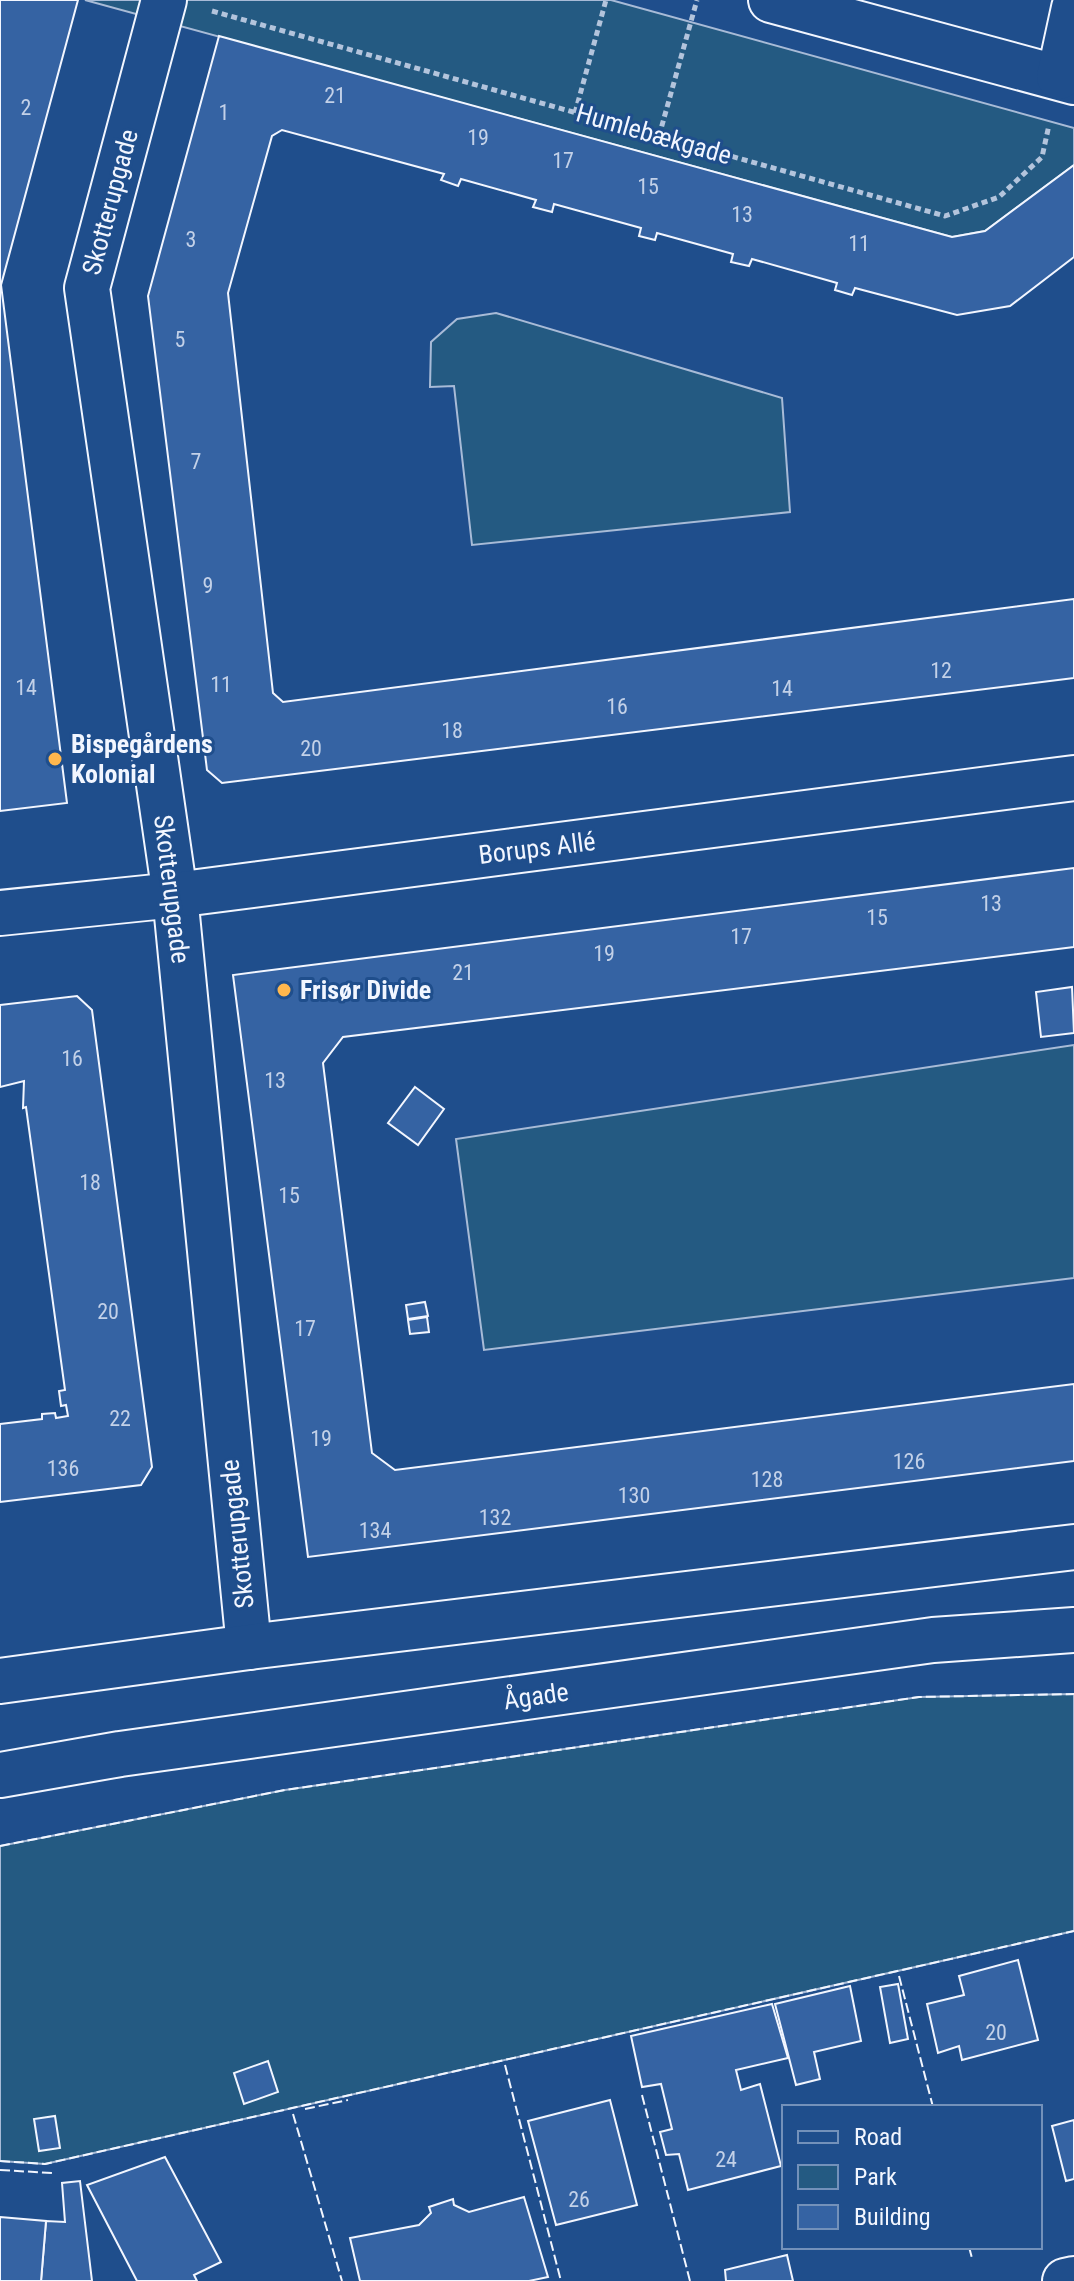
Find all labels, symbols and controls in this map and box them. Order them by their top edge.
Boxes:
house number: 21 [324,83,346,108]
house number: 2 [21,95,31,120]
street label: Humlebækgade [573,98,735,170]
house number: 1 [219,100,229,125]
house number: 19 [467,125,489,150]
street label: Skotterupgade [76,126,144,278]
house number: 17 [552,148,574,173]
house number: 15 [637,174,659,199]
house number: 13 [731,202,753,227]
house number: 3 [186,227,196,252]
house number: 11 [848,231,870,256]
house number: 5 [175,327,185,352]
house number: 7 [191,449,201,474]
house number: 9 [203,573,213,598]
house number: 12 [930,658,952,683]
house number: 11 [210,672,232,697]
house number: 14 [15,675,37,700]
house number: 14 [771,676,793,701]
house number: 16 [606,694,628,719]
house number: 18 [441,718,463,743]
place label: Bispegårdens Kolonial [71,729,213,789]
house number: 20 [300,736,322,761]
marker: Bispegårdens Kolonial [46,750,64,768]
street label: Skotterupgade [148,813,196,965]
street label: Borups Allé [477,826,597,870]
house number: 13 [980,891,1002,916]
house number: 15 [866,905,888,930]
house number: 17 [730,924,752,949]
house number: 19 [593,941,615,966]
house number: 21 [452,960,474,985]
place label: Frisør Divide [300,975,431,1005]
marker: Frisør Divide [275,981,293,999]
house number: 16 [61,1046,83,1071]
house number: 13 [264,1068,286,1093]
house number: 18 [79,1170,101,1195]
house number: 15 [278,1183,300,1208]
house number: 20 [97,1299,119,1324]
house number: 17 [294,1316,316,1341]
house number: 22 [109,1406,131,1431]
house number: 19 [310,1426,332,1451]
house number: 126 [893,1449,925,1474]
house number: 136 [47,1456,79,1481]
street label: Skotterupgade [214,1458,260,1610]
house number: 128 [751,1467,783,1492]
house number: 130 [618,1483,650,1508]
house number: 132 [479,1505,511,1530]
house number: 134 [359,1518,391,1543]
street label: Ågade [501,1676,570,1715]
house number: 20 [985,2020,1007,2045]
legend [782,2105,1042,2249]
text: Road [854,2123,902,2151]
house number: 24 [715,2147,737,2172]
text: Park [854,2163,897,2191]
house number: 26 [568,2187,590,2212]
text: Building [854,2203,931,2231]

